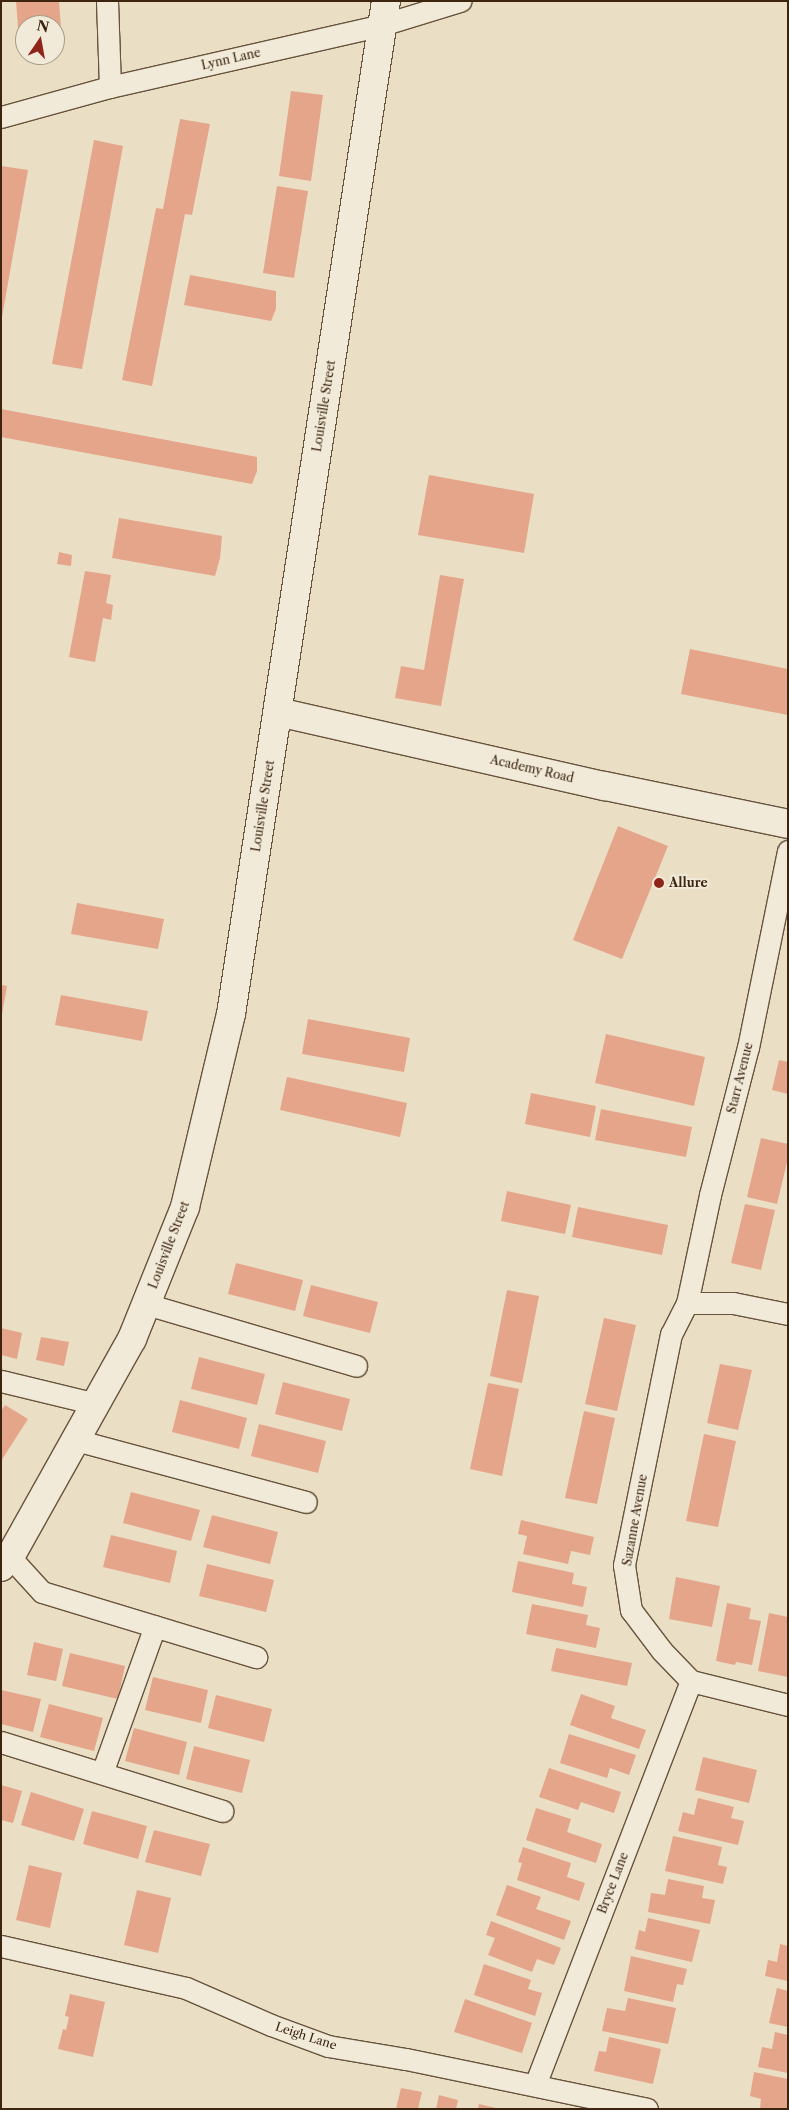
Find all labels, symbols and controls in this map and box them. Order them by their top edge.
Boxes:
north arrow [15,15,65,65]
text: N [35,16,51,36]
street label: Lynn Lane [200,45,262,73]
street label: Louisville Street [310,359,338,453]
street label: Academy Road [489,752,575,786]
street label: Louisville Street [249,759,277,853]
place label: Allure [669,876,708,890]
marker: Allure [653,877,665,889]
street label: Starr Avenue [724,1040,756,1116]
street label: Louisville Street [146,1199,192,1291]
street label: Sazanne Avenue [620,1473,650,1567]
street label: Bryce Lane [595,1850,631,1916]
street label: Leigh Lane [273,2019,339,2053]

